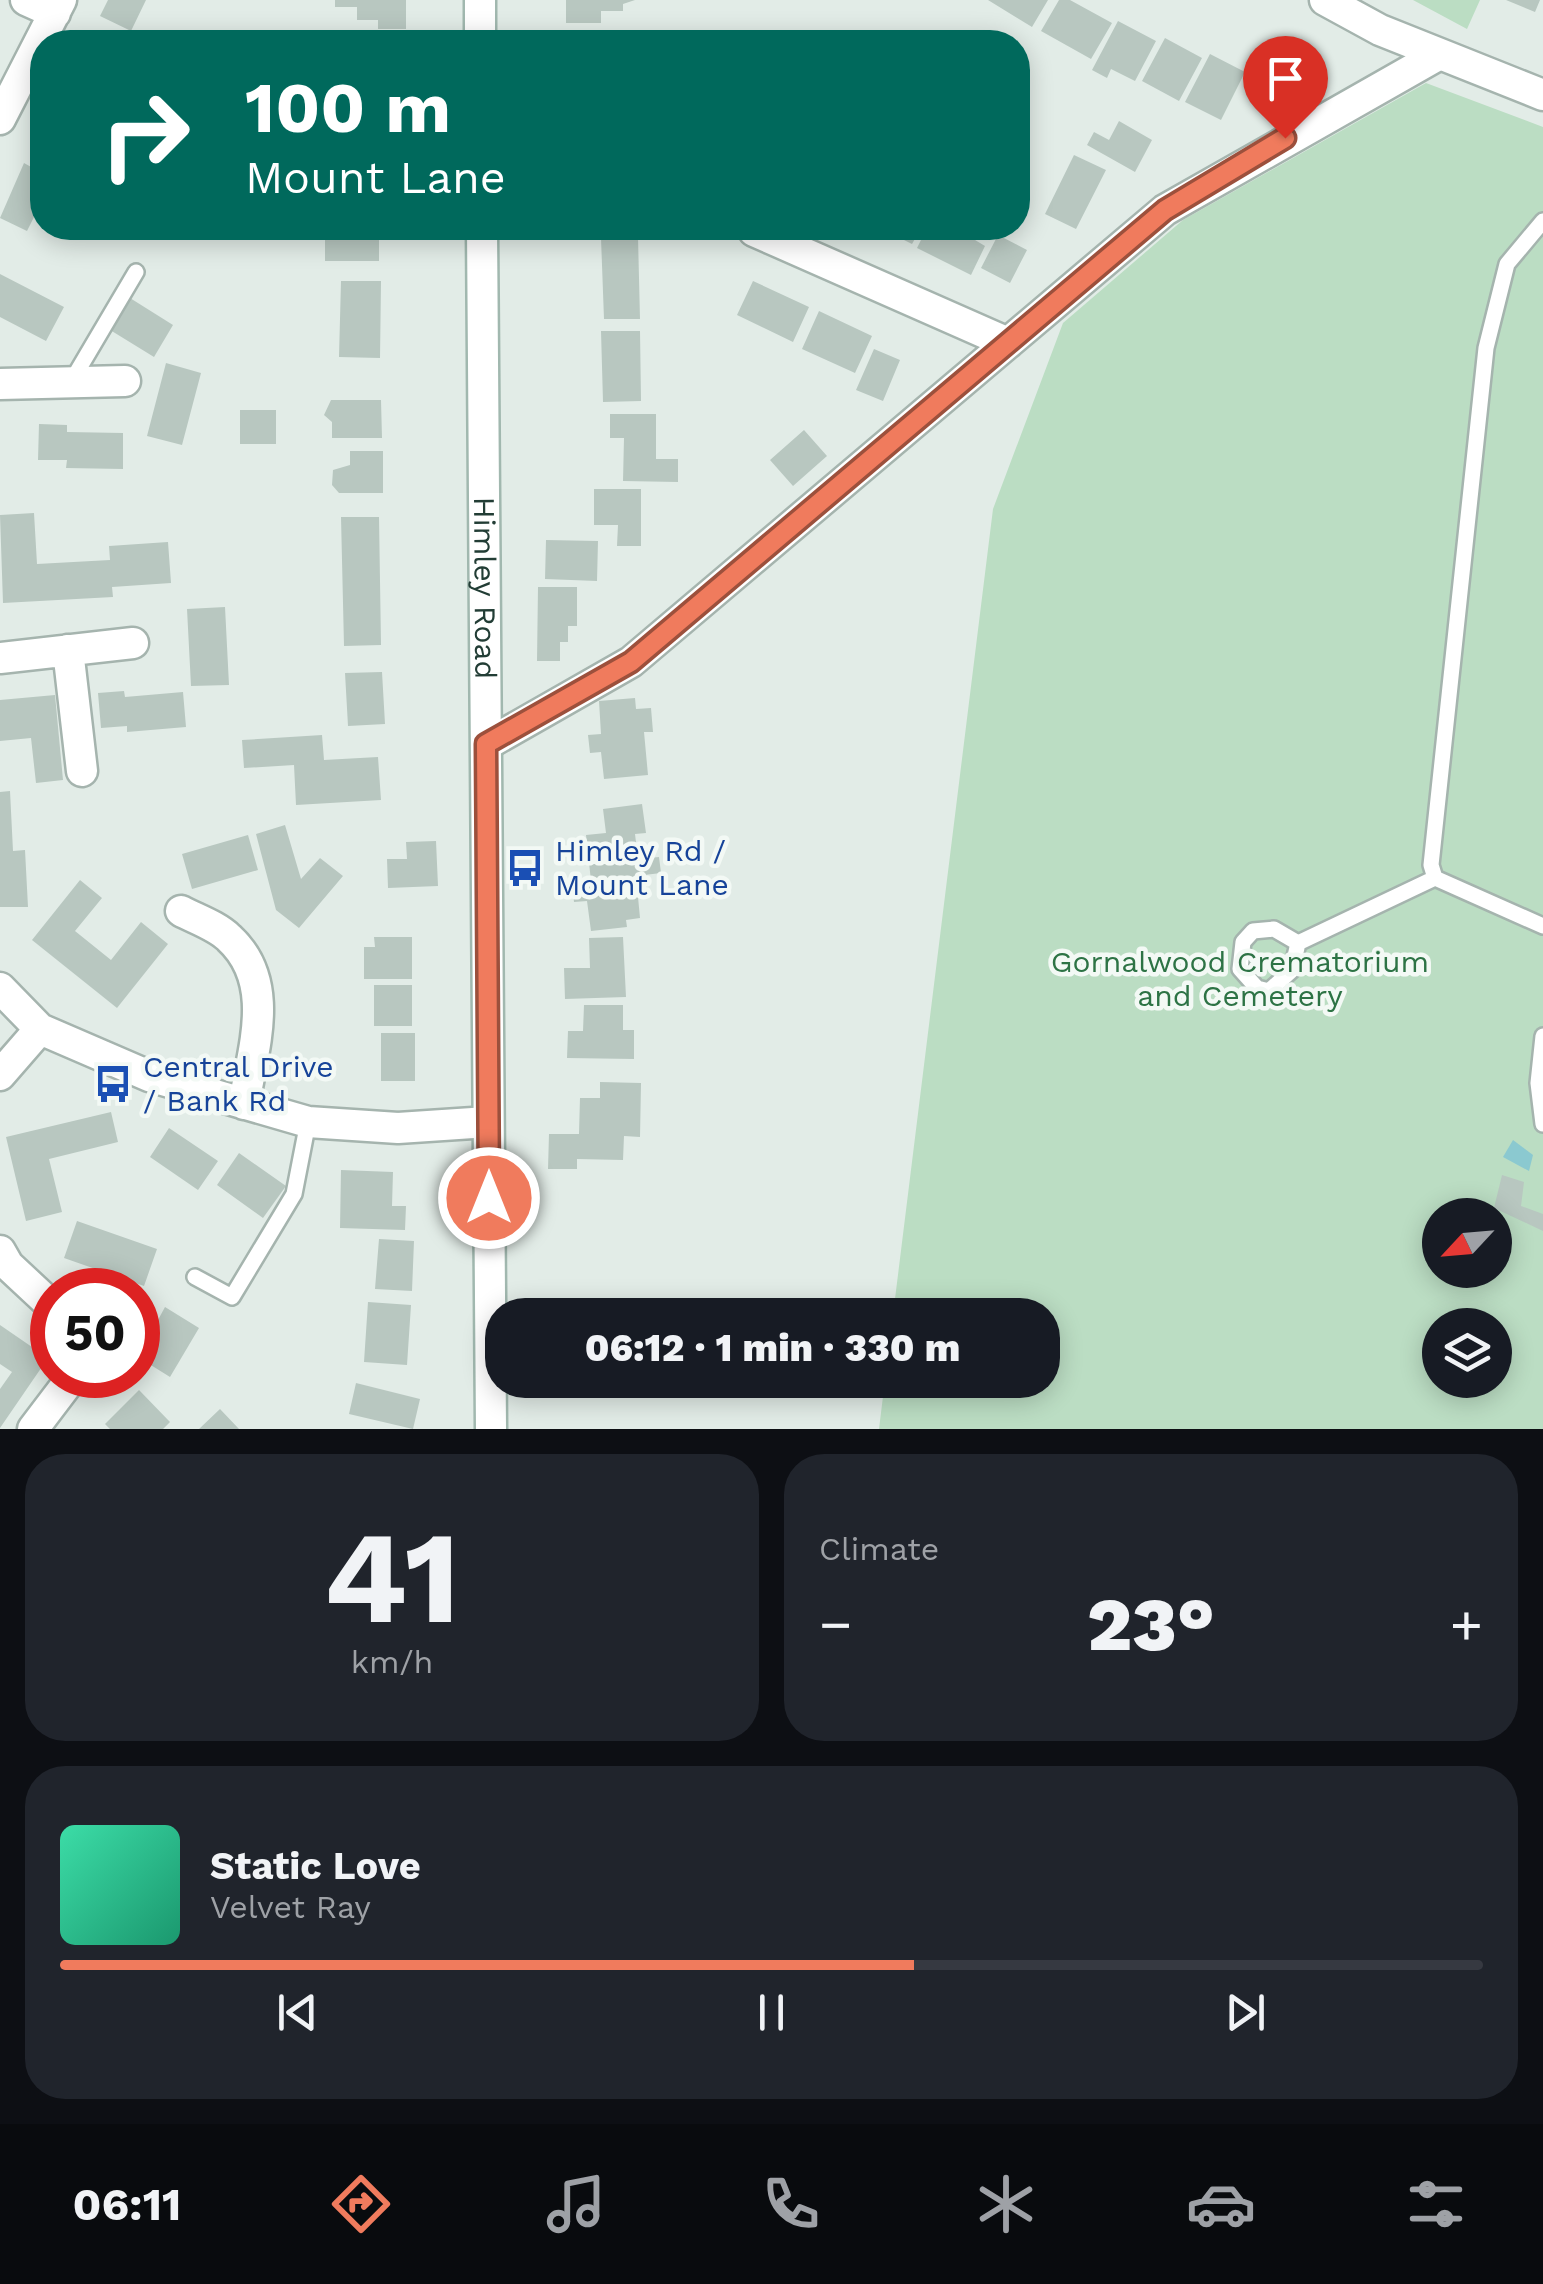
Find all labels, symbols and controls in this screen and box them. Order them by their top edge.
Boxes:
pin [1243,36,1328,139]
icon: arrive [1258,51,1313,106]
text: 100 m [245,67,451,149]
icon: right [80,70,210,200]
text: Mount Lane [245,151,506,204]
street label: Himley Road [467,497,503,679]
place label: Himley Rd / Mount Lane [555,833,729,902]
bus stop icon: Himley Rd / Mount Lane [504,847,546,889]
park label: Gornalwood Crematorium and Cemetery [1051,944,1429,1013]
place label: Central Drive / Bank Rd [143,1049,334,1118]
bus stop icon: Central Drive / Bank Rd [92,1063,134,1105]
position arrow [437,1146,541,1250]
north arrow [1422,1198,1512,1288]
map controls [1422,1198,1512,1398]
speed limit sign: 50 [30,1268,160,1398]
button: layers [1422,1308,1512,1398]
text: 06:12 · 1 min · 330 m [585,1326,960,1370]
text: 41 [324,1501,460,1654]
text: Climate [819,1530,939,1568]
text: 23° [1087,1580,1215,1668]
text: − [819,1592,852,1656]
text: + [1450,1592,1483,1656]
text: km/h [351,1643,433,1681]
text: Static Love [210,1844,421,1888]
text: Velvet Ray [210,1888,371,1926]
icon: previous [270,1985,325,2040]
icon: pause [744,1985,799,2040]
icon: next [1218,1985,1273,2040]
icon: directions [326,2169,396,2239]
icon: music [541,2169,611,2239]
icon: phone [756,2169,826,2239]
icon: climate [971,2169,1041,2239]
icon: car [1186,2169,1256,2239]
icon: filters [1401,2169,1471,2239]
text: 06:11 [72,2178,182,2231]

